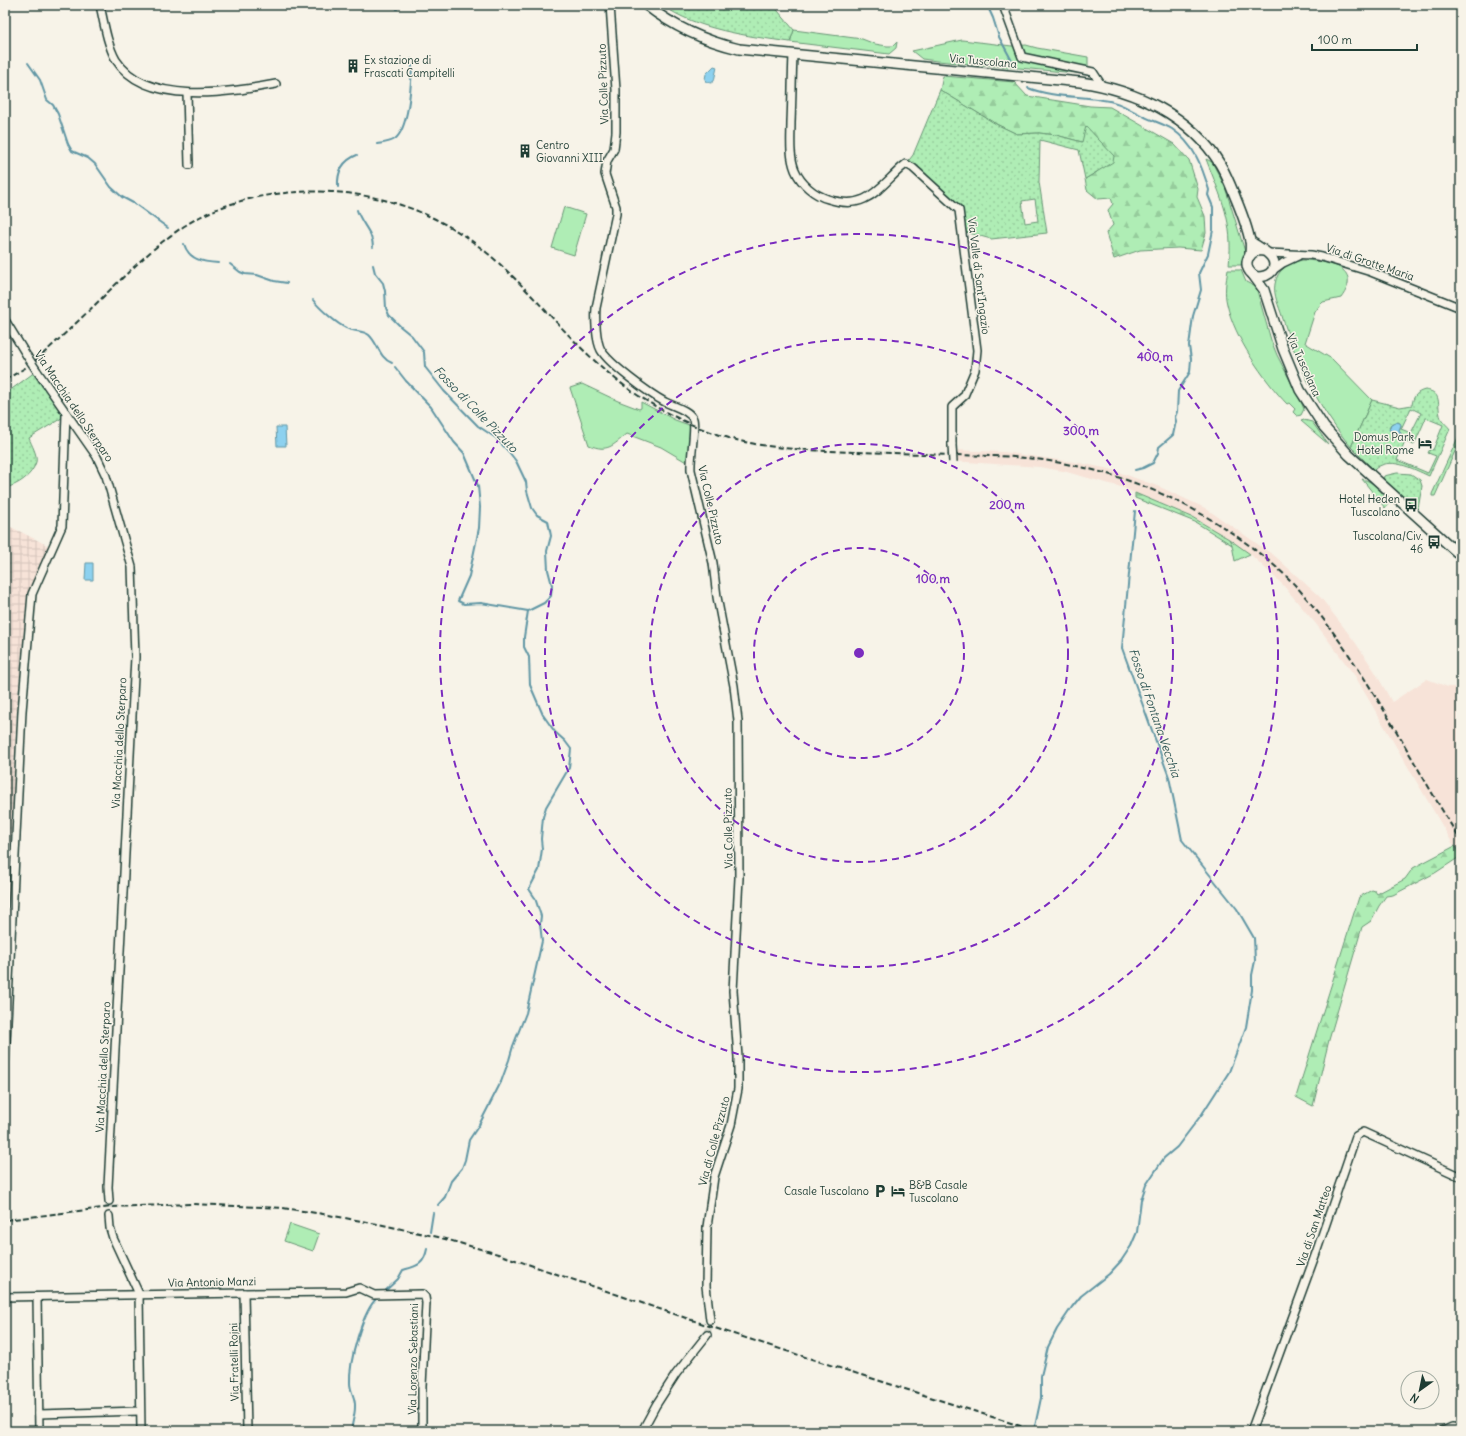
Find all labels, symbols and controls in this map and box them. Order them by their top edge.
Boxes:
scale bar [1312,26,1417,52]
text: 100 m [1318,32,1352,47]
street label: Via Colle Pizzuto [595,43,611,125]
street label: Via Tuscolana [949,51,1017,71]
place label: Ex stazione di Frascati Campitelli [364,53,455,80]
building icon: Ex stazione di Frascati Campitelli [345,58,361,74]
place label: Centro Giovanni XIII [536,138,603,165]
building icon: Centro Giovanni XIII [517,143,533,159]
street label: Via Valle di Sant'Ingazio [965,217,993,335]
street label: Via di Grotte Maria [1324,240,1416,284]
street label: Via Tuscolana [1284,331,1324,399]
street label: Via Macchia dello Sterparo [31,348,117,464]
text: 400 m [1137,349,1174,364]
water label: Fosso di Colle Pizzuto [431,363,522,456]
text: 300 m [1063,423,1099,438]
place label: Domus Park Hotel Rome [1354,430,1414,457]
hotel icon: Domus Park Hotel Rome [1417,435,1433,451]
street label: Via Colle Pizzuto [695,464,727,546]
place label: Hotel Heden Tuscolano [1339,492,1400,519]
text: 200 m [989,497,1025,512]
bus stop icon: Hotel Heden Tuscolano [1403,497,1419,513]
place label: Tuscolana/Civ. 46 [1352,529,1423,556]
bus stop icon: Tuscolana/Civ. 46 [1426,534,1442,550]
text: 100 m [916,571,950,586]
centre of rings [852,646,866,660]
water label: Fosso di Fontana Vecchia [1126,646,1185,781]
street label: Via Macchia dello Sterparo [109,677,129,809]
street label: Via Colle Pizzuto [720,787,736,869]
street label: Via Macchia dello Sterparo [93,1001,113,1133]
street label: Via di Colle Pizzuto [695,1095,733,1187]
place label: B&B Casale Tuscolano [909,1178,968,1205]
parking icon: Casale Tuscolano [872,1183,888,1199]
hotel icon: B&B Casale Tuscolano [890,1183,906,1199]
street label: Via di San Matteo [1293,1183,1335,1269]
place label: Casale Tuscolano [784,1184,869,1198]
street label: Via Antonio Manzi [168,1274,256,1290]
street label: Via Lorenzo Sebastiani [405,1303,421,1415]
street label: Via Fratelli Rojni [226,1323,242,1401]
north arrow [1400,1370,1440,1410]
text: N [1408,1390,1422,1406]

